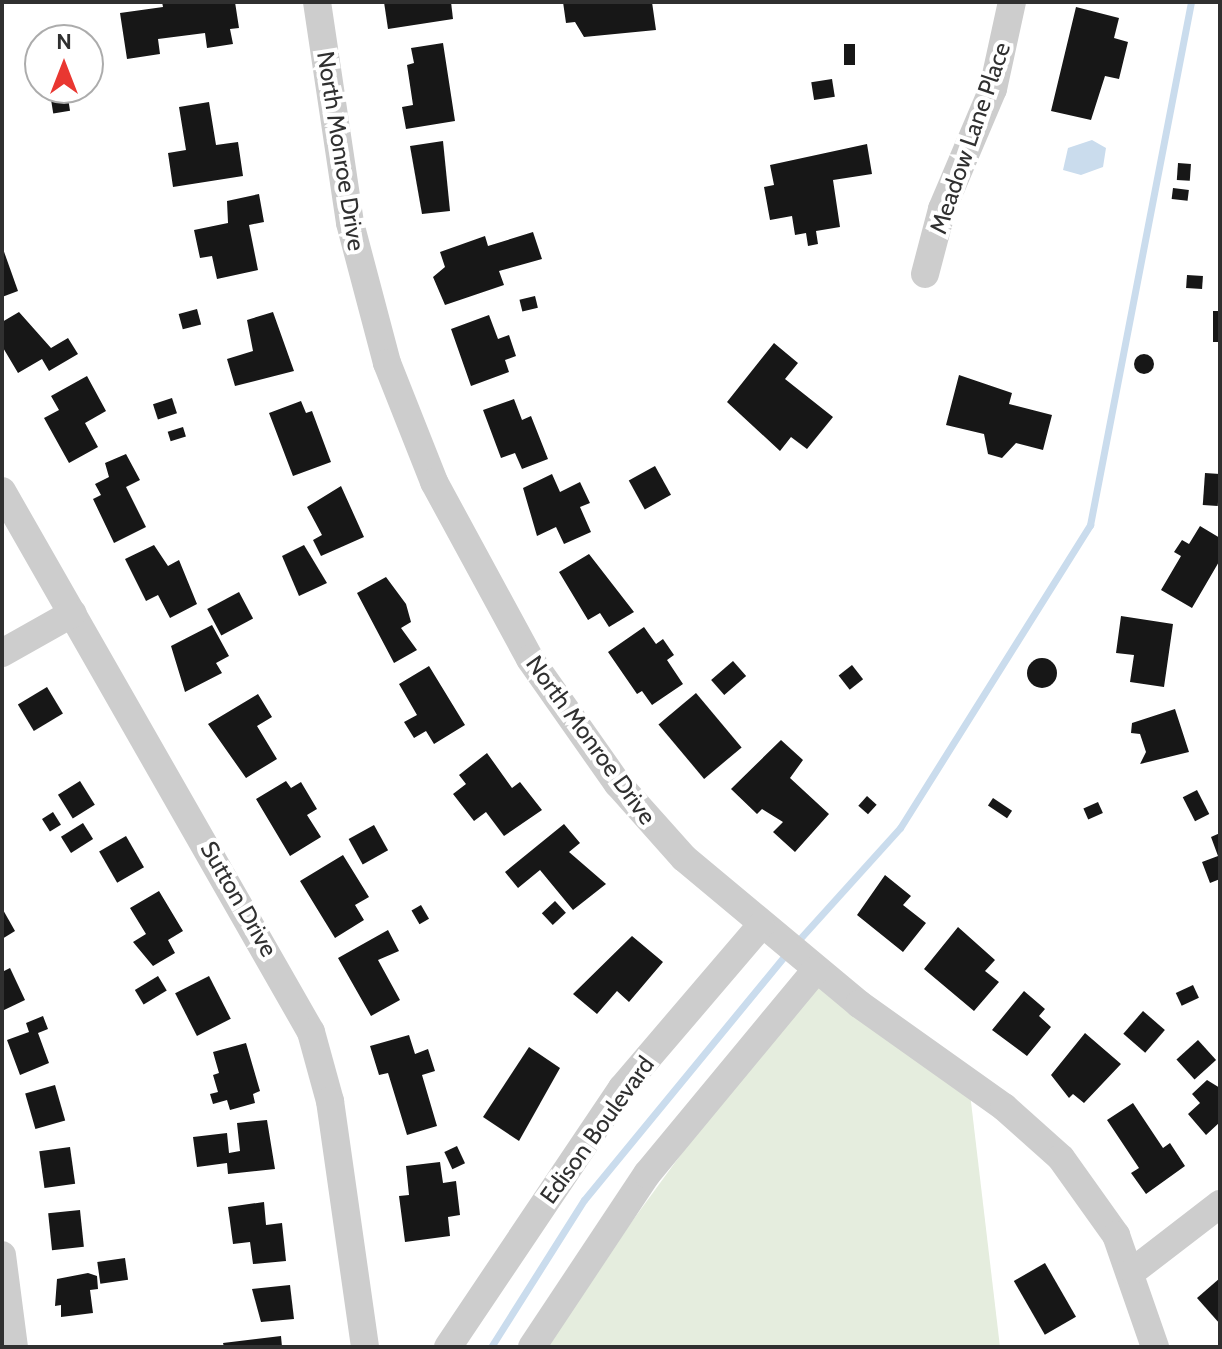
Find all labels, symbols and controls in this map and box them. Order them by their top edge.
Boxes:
north arrow [24,24,104,104]
text: N [56,28,72,55]
street label: Meadow Lane Place [924,38,1016,238]
street label: North Monroe Drive [311,49,371,253]
street label: North Monroe Drive [520,650,662,830]
street label: Sutton Drive [194,836,284,962]
street label: Edison Boulevard [534,1051,660,1209]

